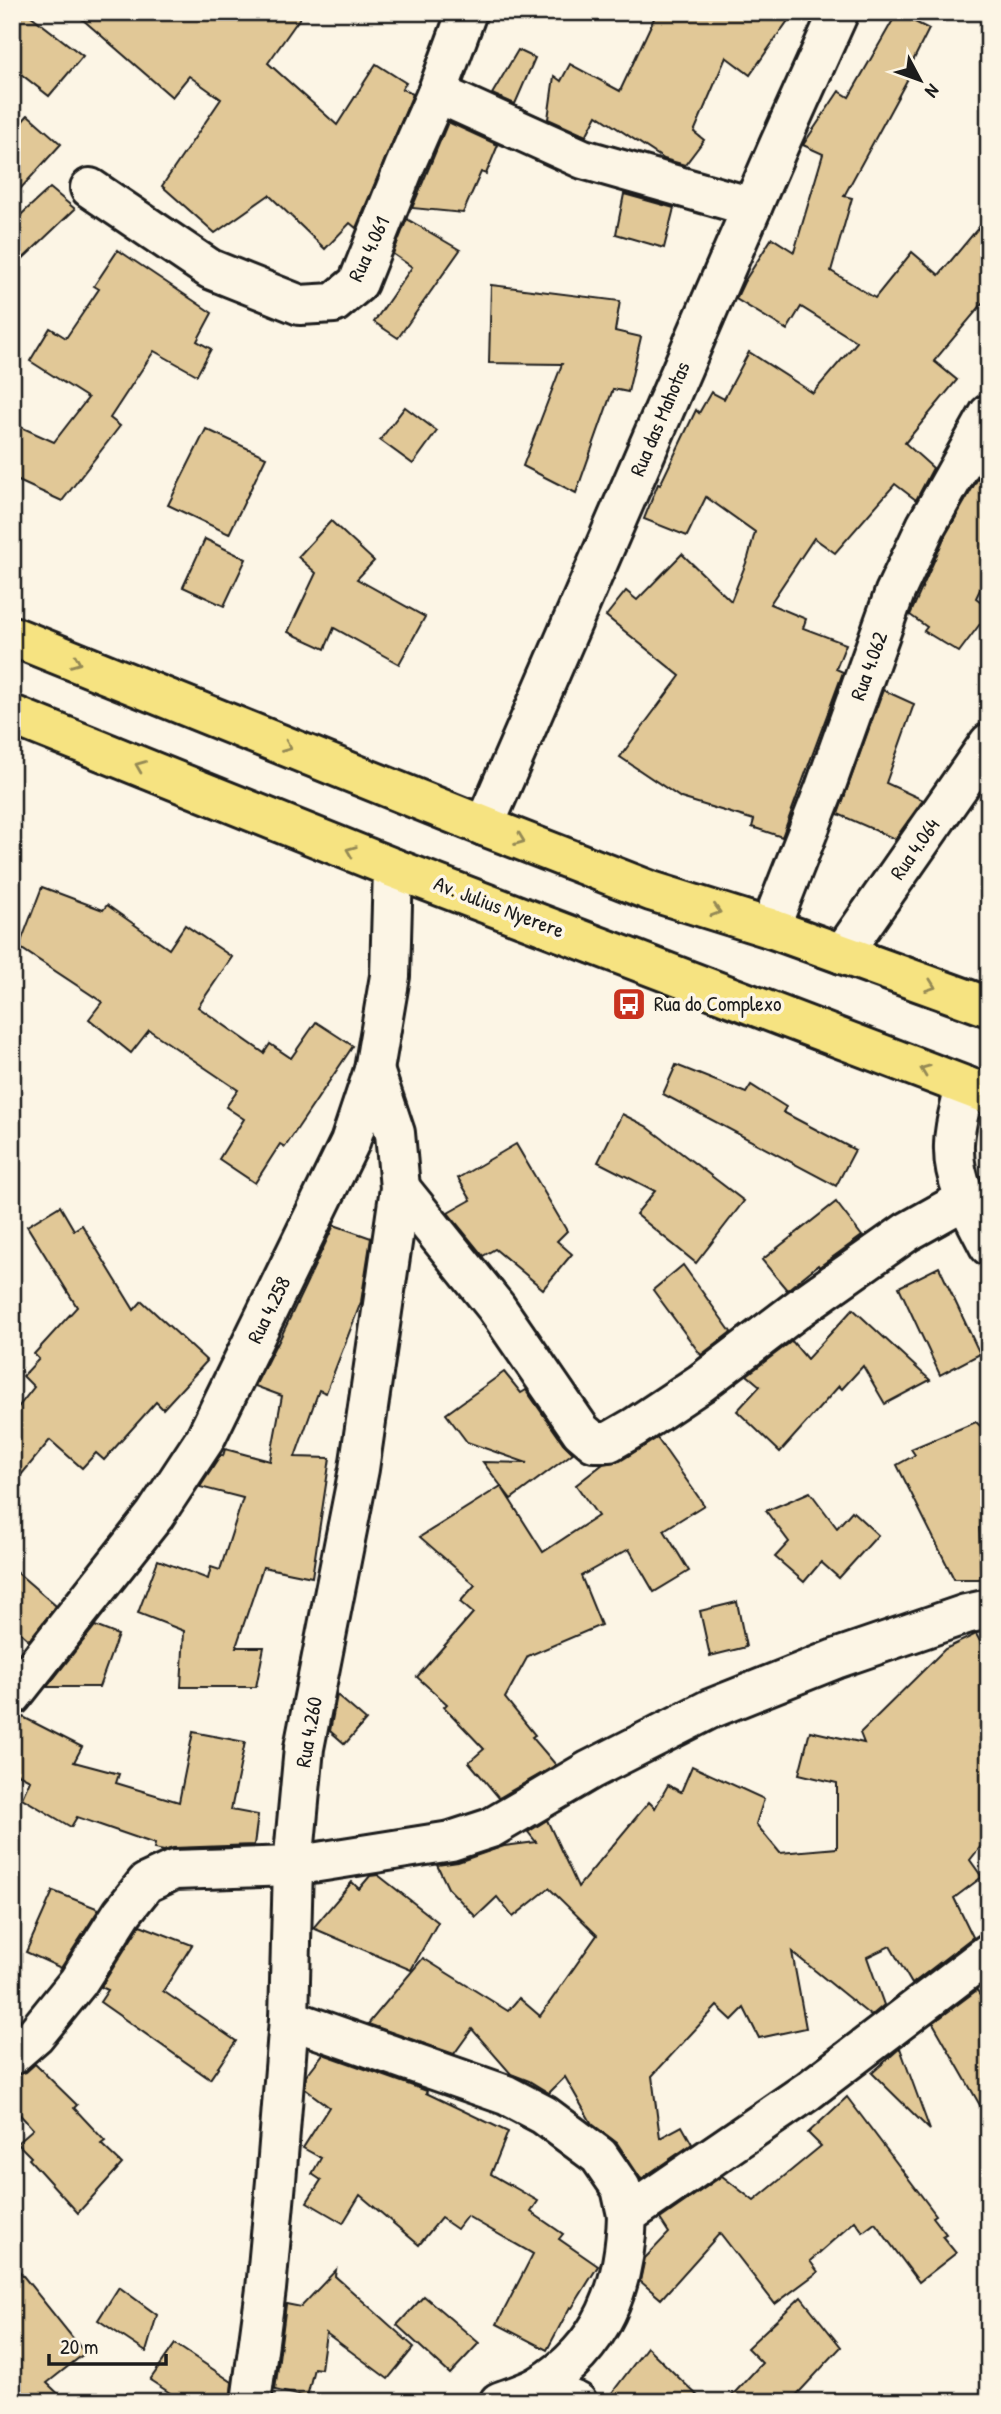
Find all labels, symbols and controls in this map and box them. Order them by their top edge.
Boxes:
north arrow [886,46,956,116]
text: N [920,79,946,103]
street label: Rua 4.061 [341,211,396,286]
street label: Rua das Mahotas [622,357,697,481]
street label: Rua 4.062 [843,627,894,704]
one-way arrow [69,653,81,667]
one-way arrow [280,738,292,752]
one-way arrow [135,760,147,774]
street label: Rua 4.064 [883,812,946,885]
one-way arrow [514,832,526,846]
one-way arrow [346,845,358,859]
street label: Av. Julius Nyerere [430,868,568,945]
one-way arrow [709,903,722,917]
one-way arrow [924,978,936,992]
bus stop icon: Rua do Complexo [610,985,648,1023]
place label: Rua do Complexo [654,989,782,1018]
one-way arrow [919,1065,931,1079]
street label: Rua 4.258 [240,1271,297,1348]
street label: Rua 4.260 [288,1694,329,1769]
scale bar [49,2323,166,2367]
text: 20 m [60,2332,98,2361]

